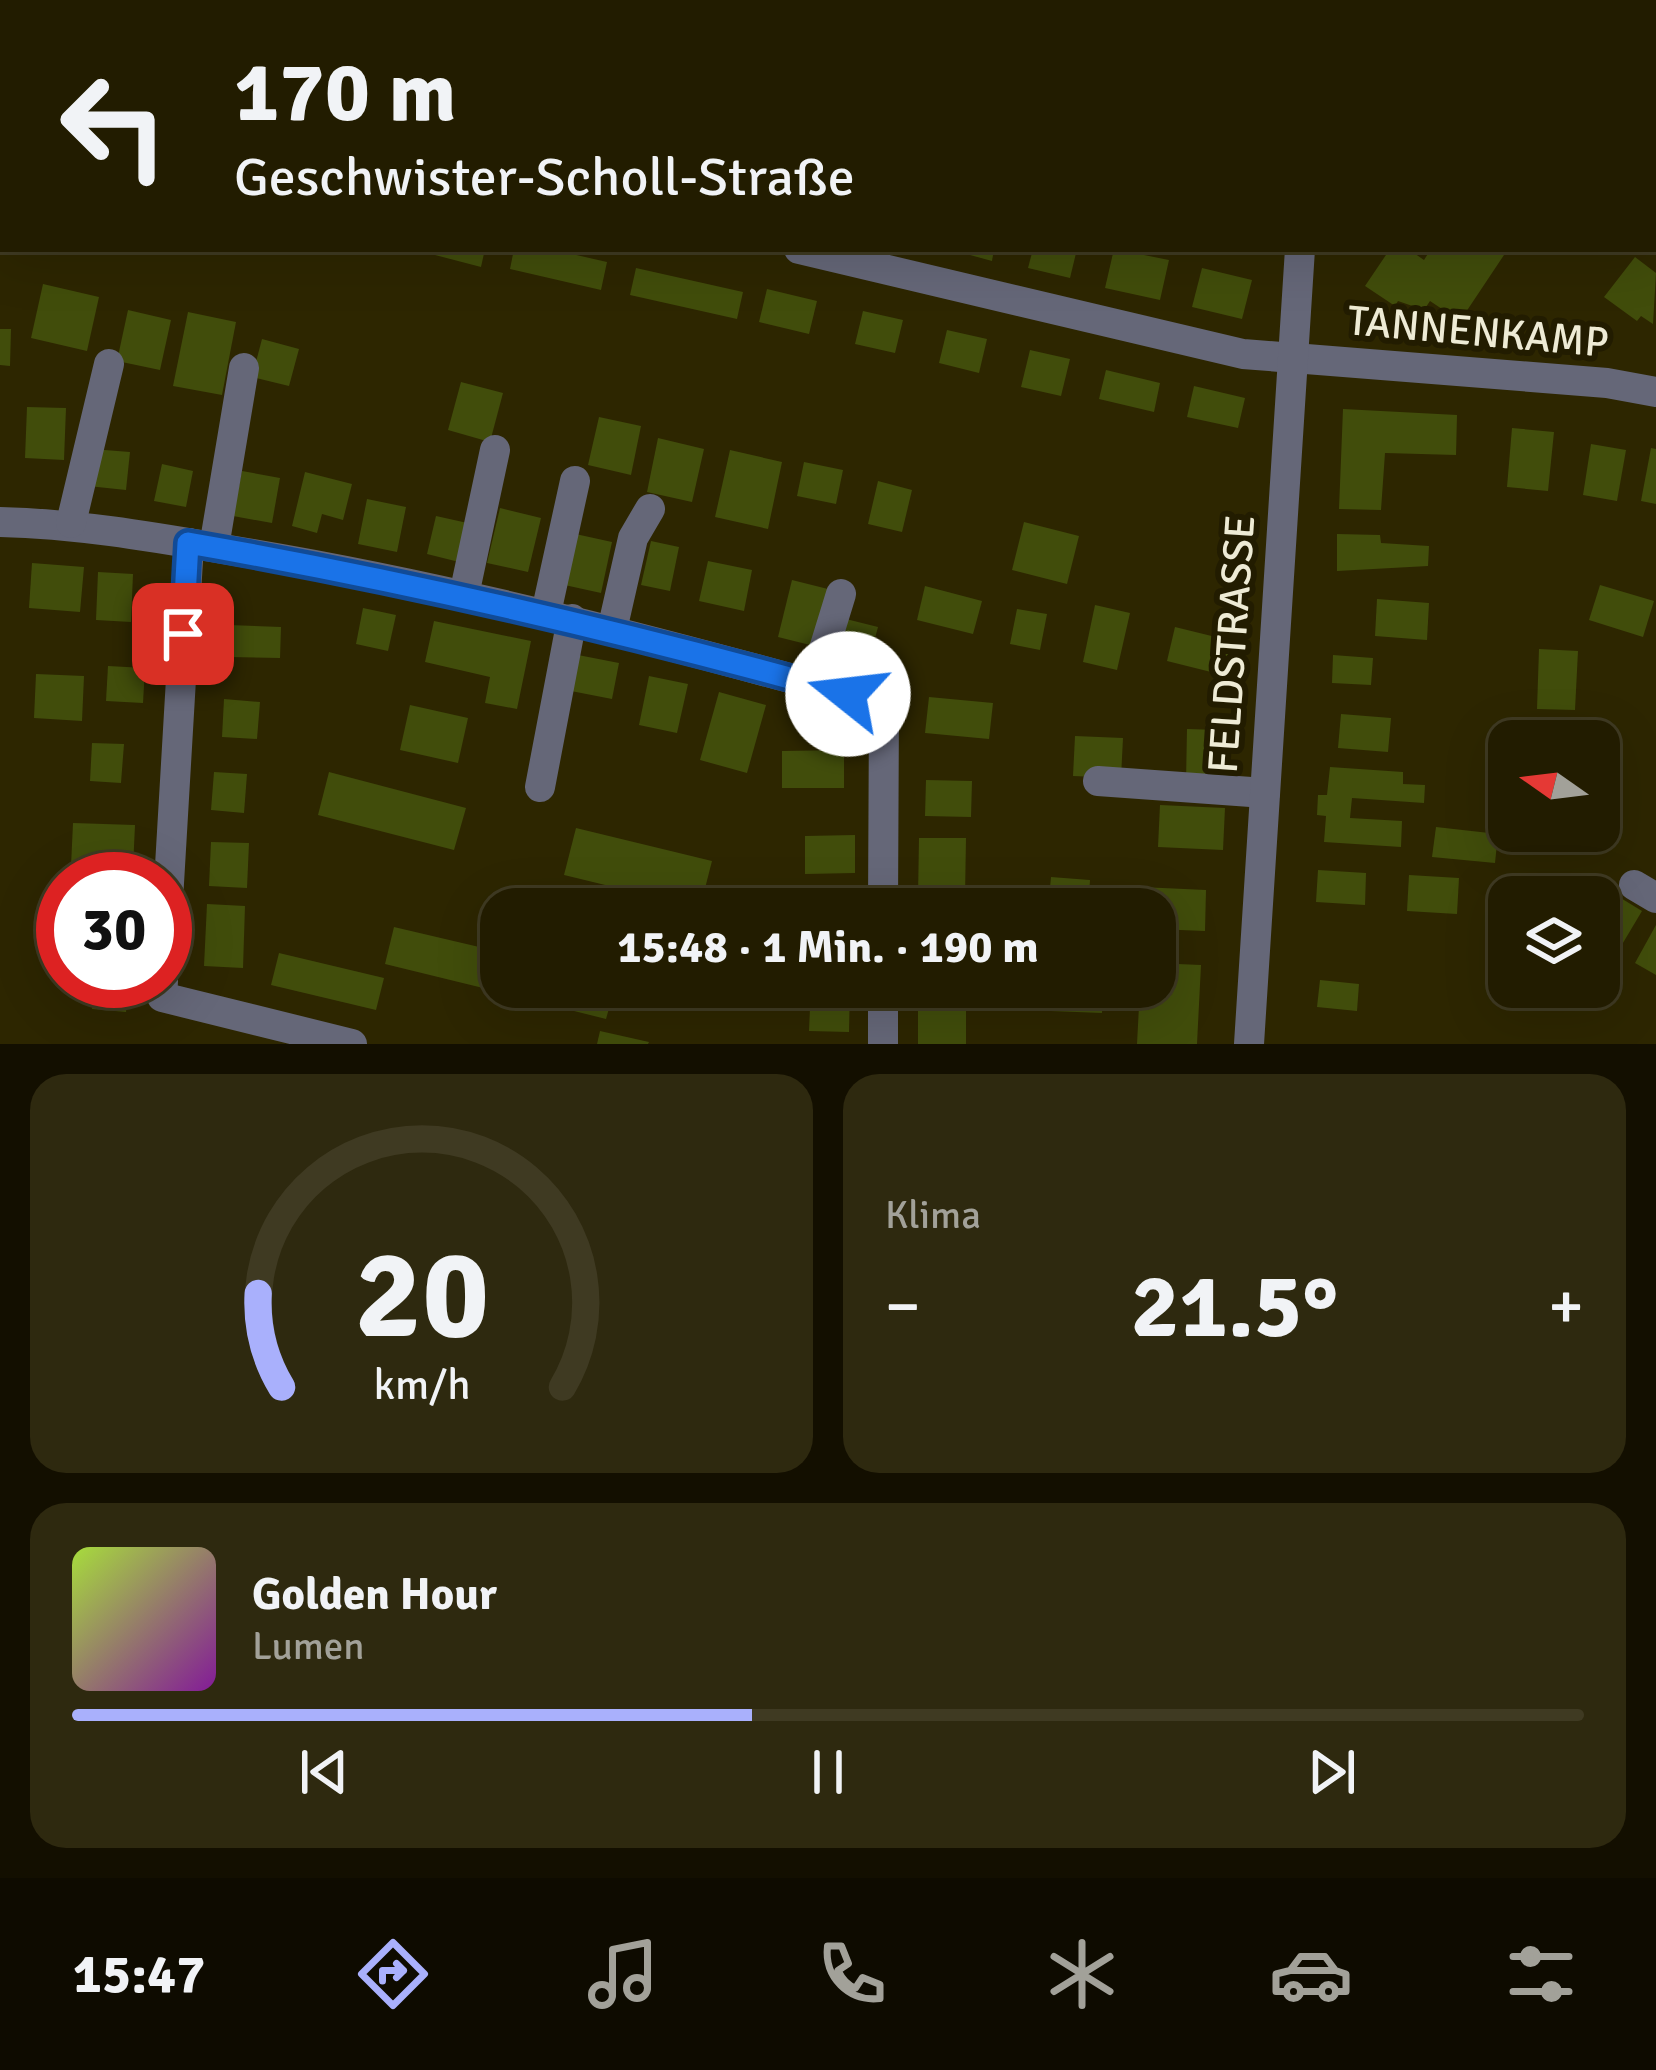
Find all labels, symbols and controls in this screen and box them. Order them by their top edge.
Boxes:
text: 170 m [234,41,456,145]
icon: left [36,48,192,204]
text: Geschwister-Scholl-Straße [234,144,855,211]
street label: TANNENKAMP [1345,295,1611,369]
street label: FELDSTRASSE [1198,513,1266,775]
pin [132,583,234,685]
icon: arrive [150,601,216,667]
position arrow [785,631,911,757]
north arrow [1488,720,1620,852]
map controls [1488,720,1620,1008]
speed limit sign: 30 [36,852,192,1008]
button: layers [1488,876,1620,1008]
text: 15:48 · 1 Min. · 190 m [617,920,1039,975]
text: Klima [885,1191,981,1239]
text: 20 [354,1219,489,1372]
text: 21.5° [1131,1251,1338,1362]
text: − [885,1266,921,1347]
text: + [1548,1266,1584,1347]
text: km/h [373,1358,470,1411]
text: Golden Hour [252,1567,497,1622]
text: Lumen [252,1622,365,1670]
icon: previous [291,1739,357,1805]
icon: pause [795,1739,861,1805]
icon: next [1299,1739,1365,1805]
icon: directions [351,1932,435,2016]
icon: music [581,1932,665,2016]
icon: phone [810,1932,894,2016]
icon: climate [1040,1932,1124,2016]
icon: car [1269,1932,1353,2016]
icon: filters [1499,1932,1583,2016]
text: 15:47 [73,1941,205,2008]

